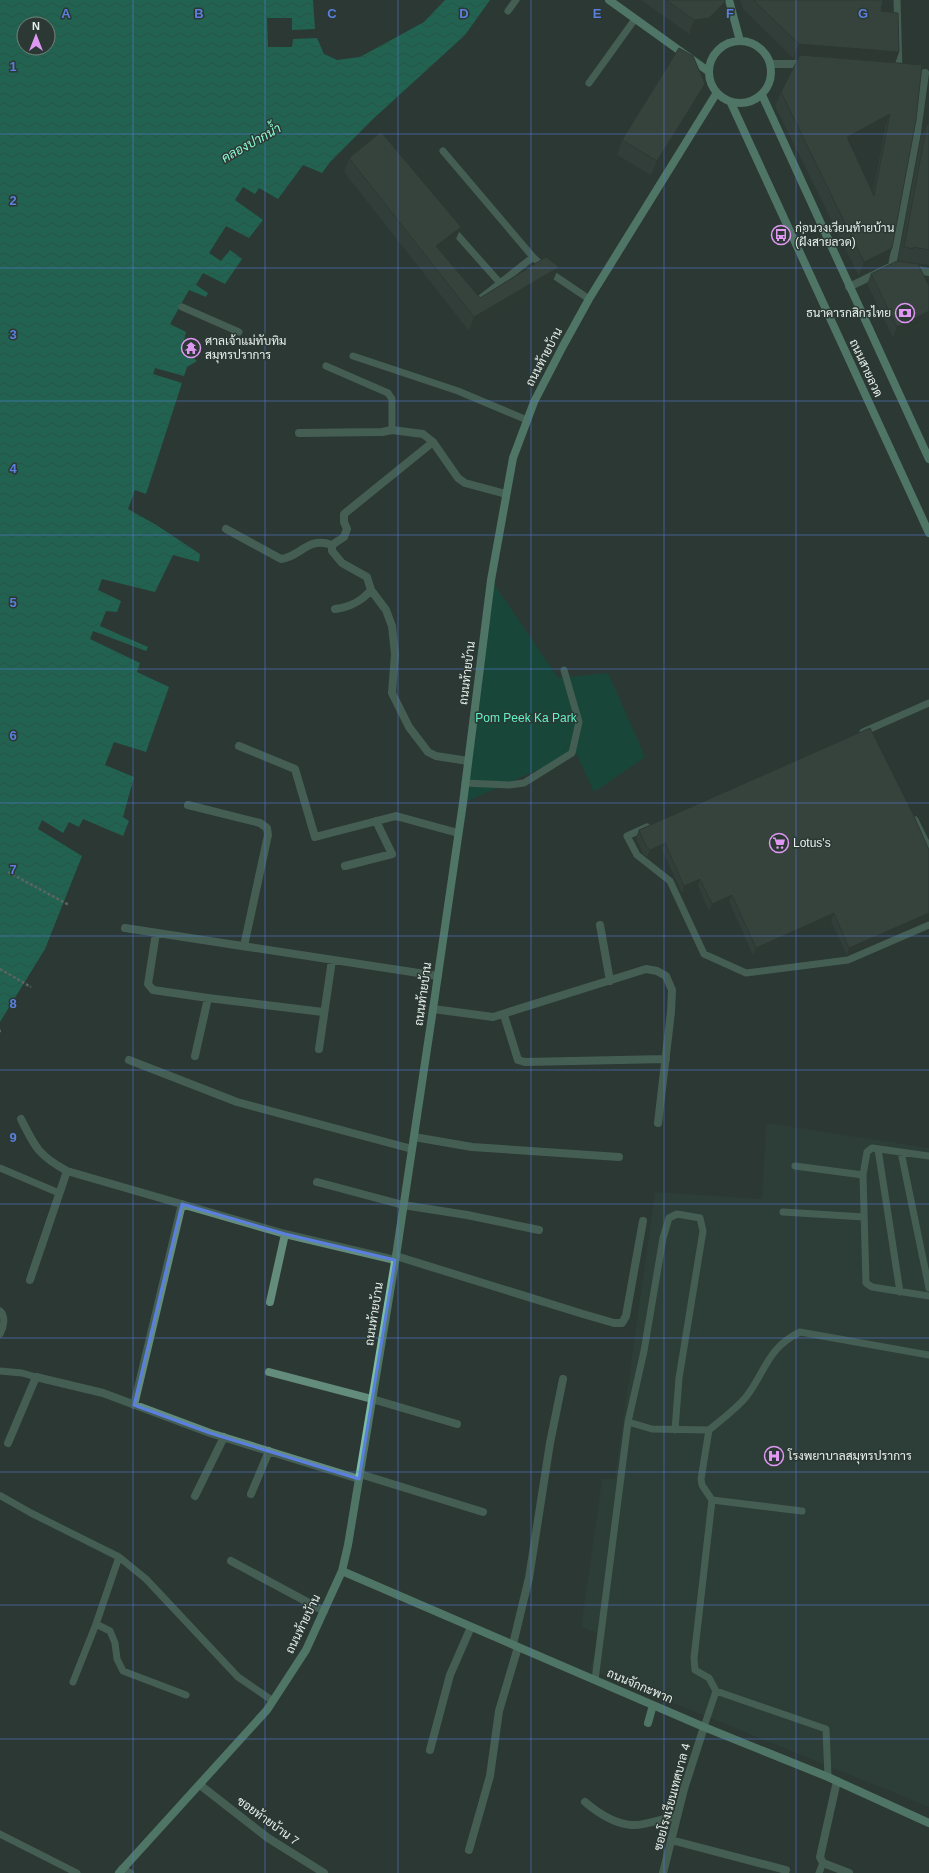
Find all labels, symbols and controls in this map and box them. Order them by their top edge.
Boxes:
text: A [61,6,71,21]
text: B [194,6,204,21]
text: C [327,6,337,21]
text: D [459,6,469,21]
text: E [593,6,602,21]
text: F [726,6,734,21]
text: G [858,6,868,21]
north arrow [16,16,56,56]
text: N [32,20,40,32]
text: 1 [9,59,17,74]
water label: คลองปากน้ำ [216,116,283,166]
text: 2 [9,193,17,208]
place label: ก่อนวงเวียนท้ายบ้าน (ฝั่งสายลวด) [795,220,895,249]
bus stop icon: ก่อนวงเวียนท้ายบ้าน (ฝั่งสายลวด) [770,224,792,246]
bank icon: ธนาคารกสิกรไทย [894,302,916,324]
place label: ธนาคารกสิกรไทย [806,305,891,320]
street label: ถนนท้ายบ้าน [523,325,565,389]
text: 3 [9,327,17,342]
place label: ศาลเจ้าแม่ทับทิม สมุทรปราการ [205,334,286,364]
temple icon: ศาลเจ้าแม่ทับทิม สมุทรปราการ [180,337,202,359]
street label: ถนนสายลวด [847,337,885,399]
text: 4 [9,461,17,476]
text: 5 [9,595,17,610]
street label: ถนนท้ายบ้าน [456,640,478,706]
park label: Pom Peek Ka Park [475,711,578,725]
text: 6 [9,728,17,743]
supermarket icon: Lotus's [768,832,790,854]
place label: Lotus's [793,836,831,850]
text: 7 [9,862,17,877]
street label: ถนนท้ายบ้าน [412,961,434,1027]
text: 8 [9,996,17,1011]
text: 9 [9,1130,17,1145]
street label: ถนนท้ายบ้าน [362,1281,386,1347]
hospital icon: โรงพยาบาลสมุทรปราการ [763,1445,785,1467]
place label: โรงพยาบาลสมุทรปราการ [787,1448,912,1465]
street label: ถนนท้ายบ้าน [283,1592,323,1656]
street label: ถนนจักกะพาก [605,1666,675,1706]
street label: ซอยโรงเรียนเทศบาล 4 [650,1741,693,1852]
street label: ซอยท้ายบ้าน 7 [234,1794,302,1848]

